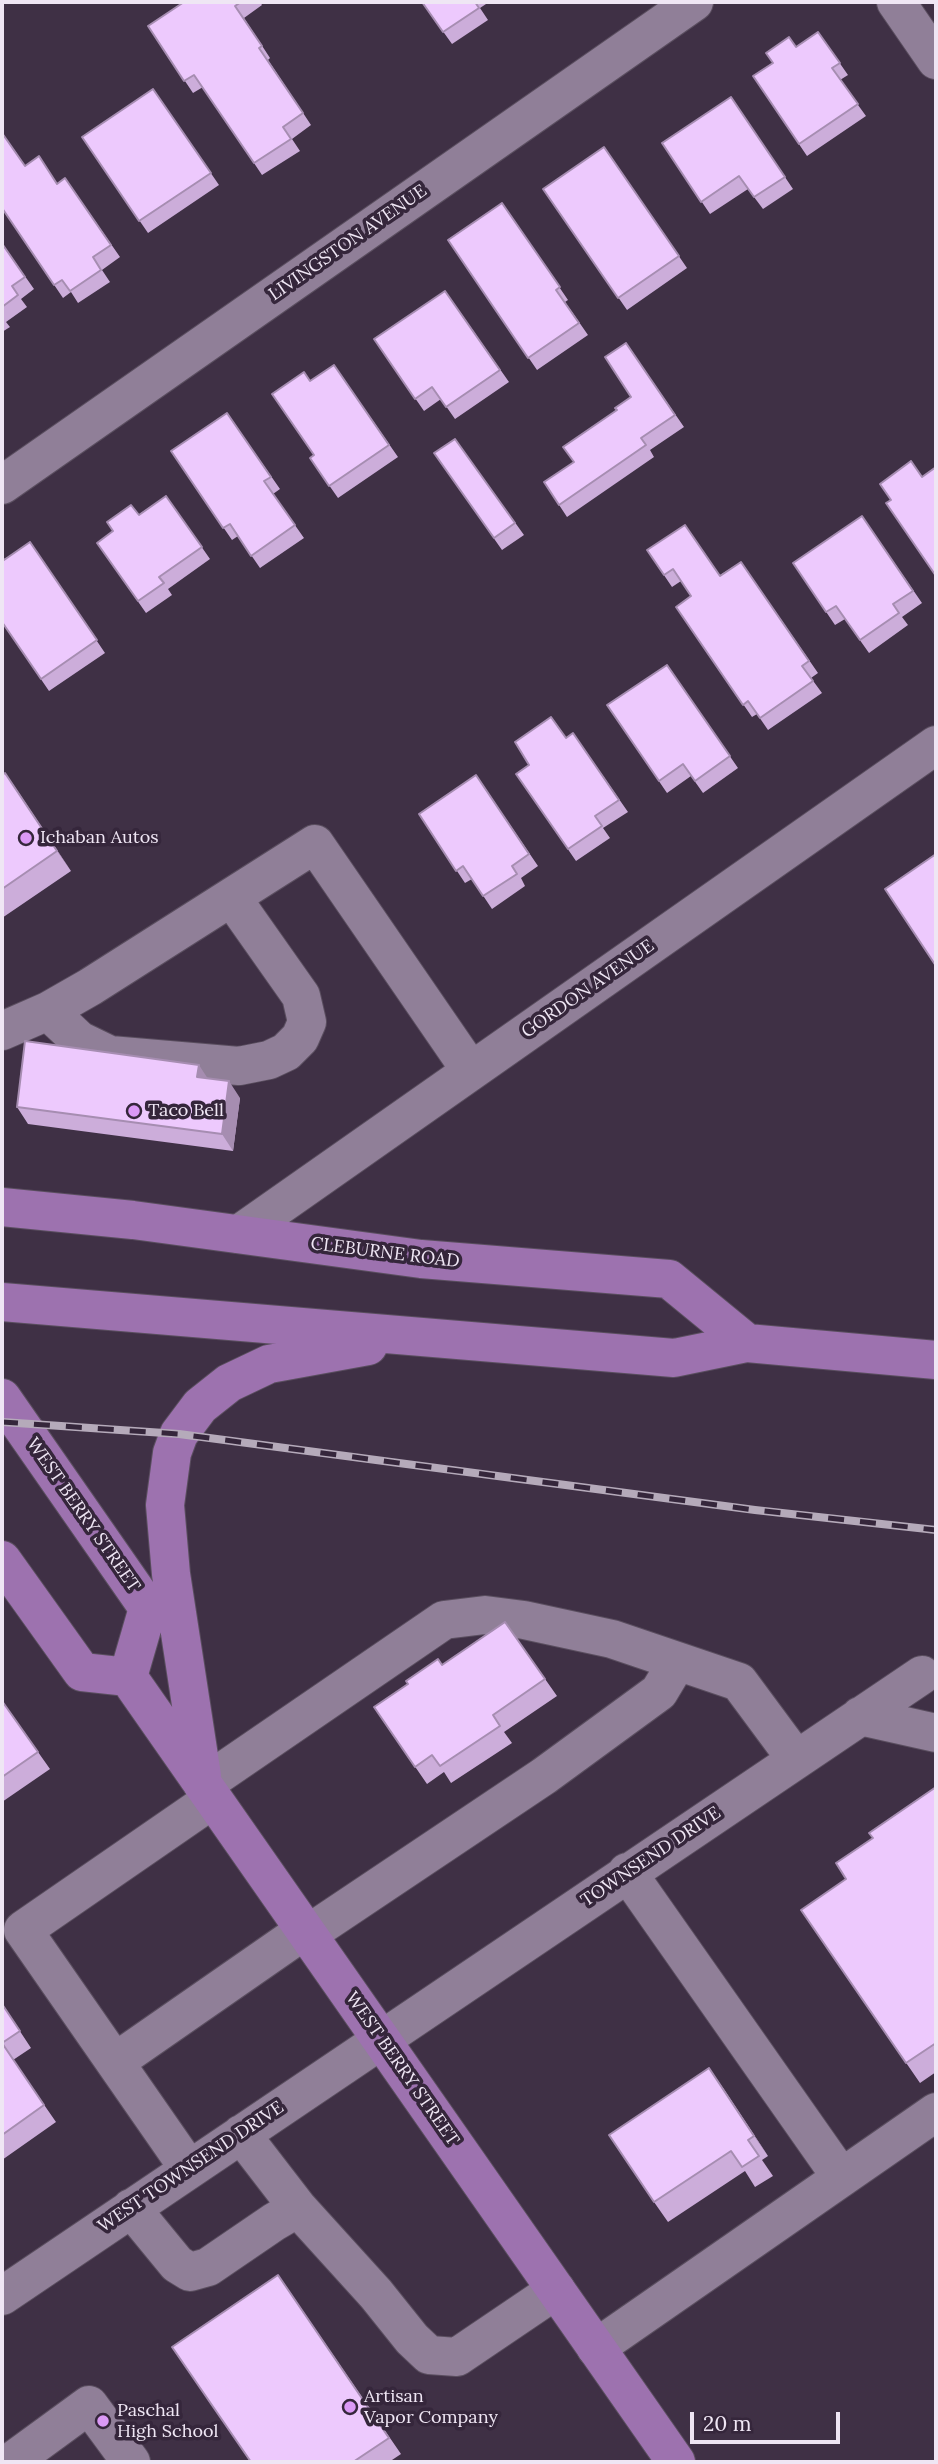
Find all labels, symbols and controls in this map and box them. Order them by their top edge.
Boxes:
street label: LIVINGSTON AVENUE [265,180,431,306]
place label: Ichaban Autos [40,827,159,849]
marker: Ichaban Autos [18,830,34,846]
street label: GORDON AVENUE [518,935,658,1043]
place label: Taco Bell [148,1100,224,1122]
marker: Taco Bell [126,1103,142,1119]
street label: CLEBURNE ROAD [309,1233,461,1273]
street label: WEST BERRY STREET [22,1434,144,1596]
street label: TOWNSEND DRIVE [577,1802,725,1912]
street label: WEST BERRY STREET [341,1988,463,2150]
street label: WEST TOWNSEND DRIVE [94,2097,288,2237]
place label: Artisan Vapor Company [364,2386,498,2428]
scale bar [693,2398,844,2442]
marker: Artisan Vapor Company [342,2399,358,2415]
place label: Paschal High School [117,2400,218,2442]
text: 20 m [703,2410,752,2437]
marker: Paschal High School [95,2413,111,2429]

